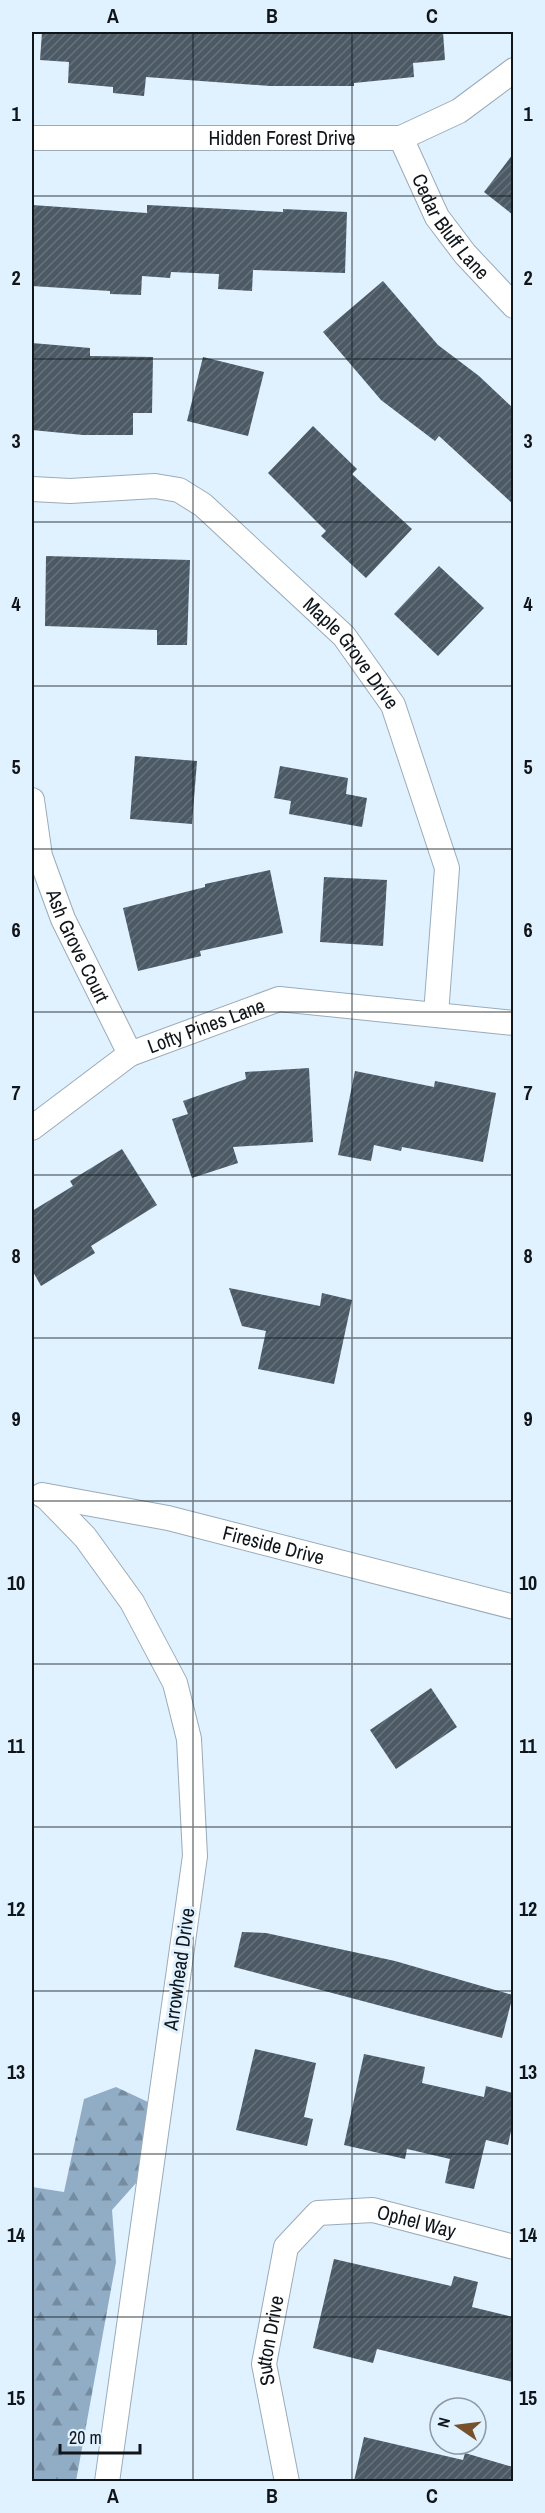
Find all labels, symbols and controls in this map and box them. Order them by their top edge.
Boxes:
text: A [107,2,119,29]
text: B [266,2,278,29]
text: C [426,2,438,29]
text: 1 [11,100,21,127]
text: 1 [523,100,533,127]
street label: Hidden Forest Drive [209,124,355,151]
street label: Cedar Bluff Lane [406,169,496,285]
text: 2 [11,264,21,291]
text: 2 [523,264,533,291]
text: 3 [11,427,21,454]
text: 3 [523,427,533,454]
text: 4 [11,590,21,617]
text: 4 [523,590,533,617]
street label: Maple Grove Drive [298,591,406,714]
text: 5 [11,753,21,780]
text: 5 [523,753,533,780]
street label: Ash Grove Court [40,884,116,1007]
text: 6 [11,916,21,943]
text: 6 [523,916,533,943]
street label: Lofty Pines Lane [144,991,268,1059]
text: 7 [11,1079,21,1106]
text: 7 [523,1079,533,1106]
text: 8 [11,1242,21,1269]
text: 8 [523,1242,533,1269]
text: 9 [11,1405,21,1432]
text: 9 [523,1405,533,1432]
street label: Fireside Drive [220,1519,327,1571]
text: 10 [7,1569,25,1596]
text: 10 [519,1569,537,1596]
text: 11 [7,1732,26,1759]
text: 11 [519,1732,538,1759]
text: 12 [7,1895,25,1922]
text: 12 [519,1895,537,1922]
street label: Arrowhead Drive [156,1906,200,2033]
text: 13 [7,2058,25,2085]
text: 13 [519,2058,537,2085]
street label: Ophel Way [374,2198,460,2244]
text: 14 [7,2221,25,2248]
text: 14 [519,2221,537,2248]
street label: Sutton Drive [250,2293,290,2388]
text: 15 [7,2384,25,2411]
text: 15 [519,2384,537,2411]
north arrow [428,2396,488,2456]
text: N [432,2415,455,2430]
scale bar [60,2417,140,2455]
text: 20 m [69,2425,102,2450]
text: A [107,2482,119,2509]
text: B [266,2482,278,2509]
text: C [426,2482,438,2509]

